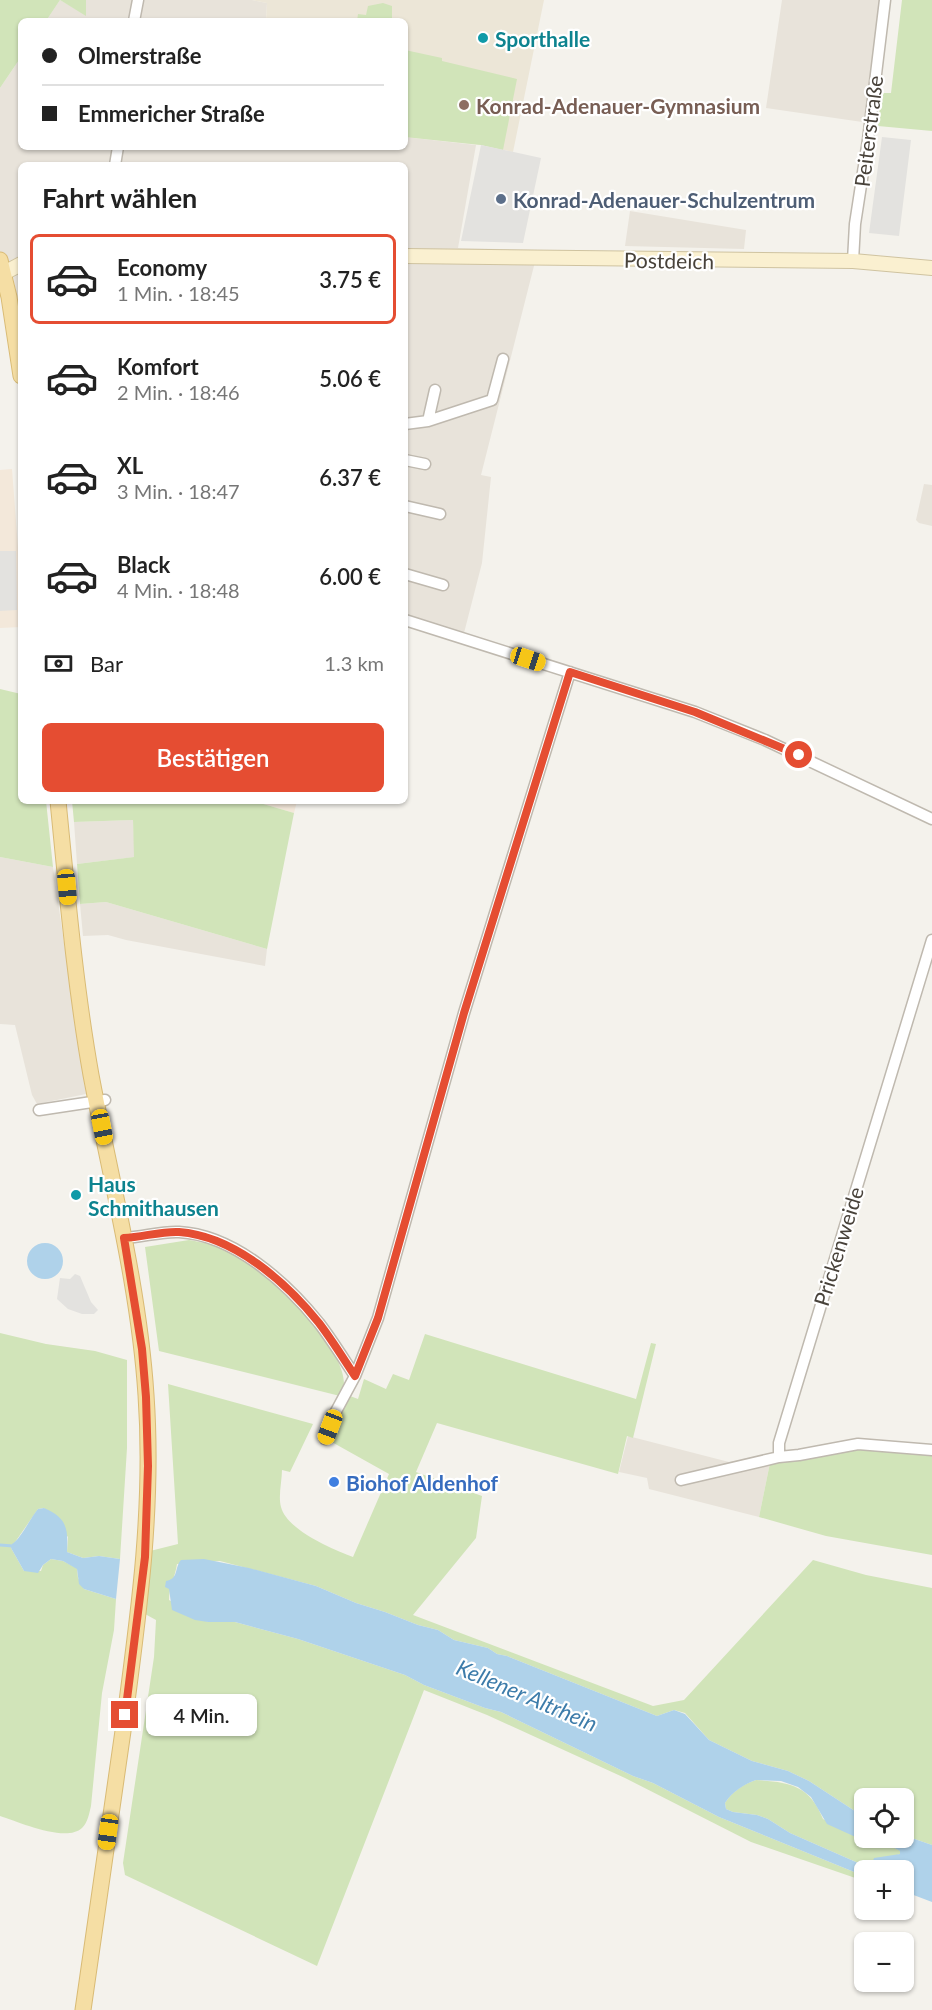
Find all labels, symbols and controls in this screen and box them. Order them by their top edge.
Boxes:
place label: Sporthalle [495,26,590,51]
marker: Sporthalle [476,31,490,45]
text: Olmerstraße [78,42,202,69]
street label: Peiterstraße [849,74,887,188]
place label: Konrad-Adenauer-Gymnasium [476,93,760,118]
marker: Konrad-Adenauer-Gymnasium [457,98,471,112]
text: Emmericher Straße [78,100,265,127]
text: Fahrt wählen [42,181,197,214]
place label: Konrad-Adenauer-Schulzentrum [513,187,815,212]
marker: Konrad-Adenauer-Schulzentrum [494,192,508,206]
street label: Postdeich [624,247,714,273]
icon: car [45,252,99,306]
text: Economy [117,254,207,281]
text: 3.75 € [319,266,381,293]
text: 1 Min. · 18:45 [117,281,240,305]
icon: car [45,351,99,405]
text: Komfort [117,353,199,380]
text: 5.06 € [319,365,381,392]
text: 2 Min. · 18:46 [117,380,240,404]
icon: car [45,450,99,504]
text: XL [117,452,143,479]
text: 6.37 € [319,464,381,491]
text: 3 Min. · 18:47 [117,479,240,503]
icon: car [45,549,99,603]
text: Black [117,551,170,578]
text: 6.00 € [319,563,381,590]
text: 4 Min. · 18:48 [117,578,240,602]
car [508,645,548,673]
icon: cash [42,647,75,680]
text: Bar [90,650,123,677]
text: 1.3 km [324,651,384,675]
button: Bestätigen [42,723,384,792]
route start [785,741,812,768]
car [56,868,78,906]
car [90,1108,114,1146]
place label: Haus Schmithausen [88,1171,219,1220]
street label: Prickenweide [808,1183,868,1309]
marker: Haus Schmithausen [69,1188,83,1202]
car [315,1407,345,1447]
place label: Biohof Aldenhof [346,1470,499,1495]
marker: Biohof Aldenhof [327,1475,341,1489]
water label: Kellener Altrhein [452,1653,602,1737]
callout: 4 Min. [146,1694,257,1736]
route end [111,1701,138,1728]
text: 4 Min. [173,1703,230,1727]
map controls [854,1788,914,1992]
button: locate [854,1788,914,1848]
car [97,1813,119,1851]
button: + [854,1860,914,1920]
button: − [854,1932,914,1992]

